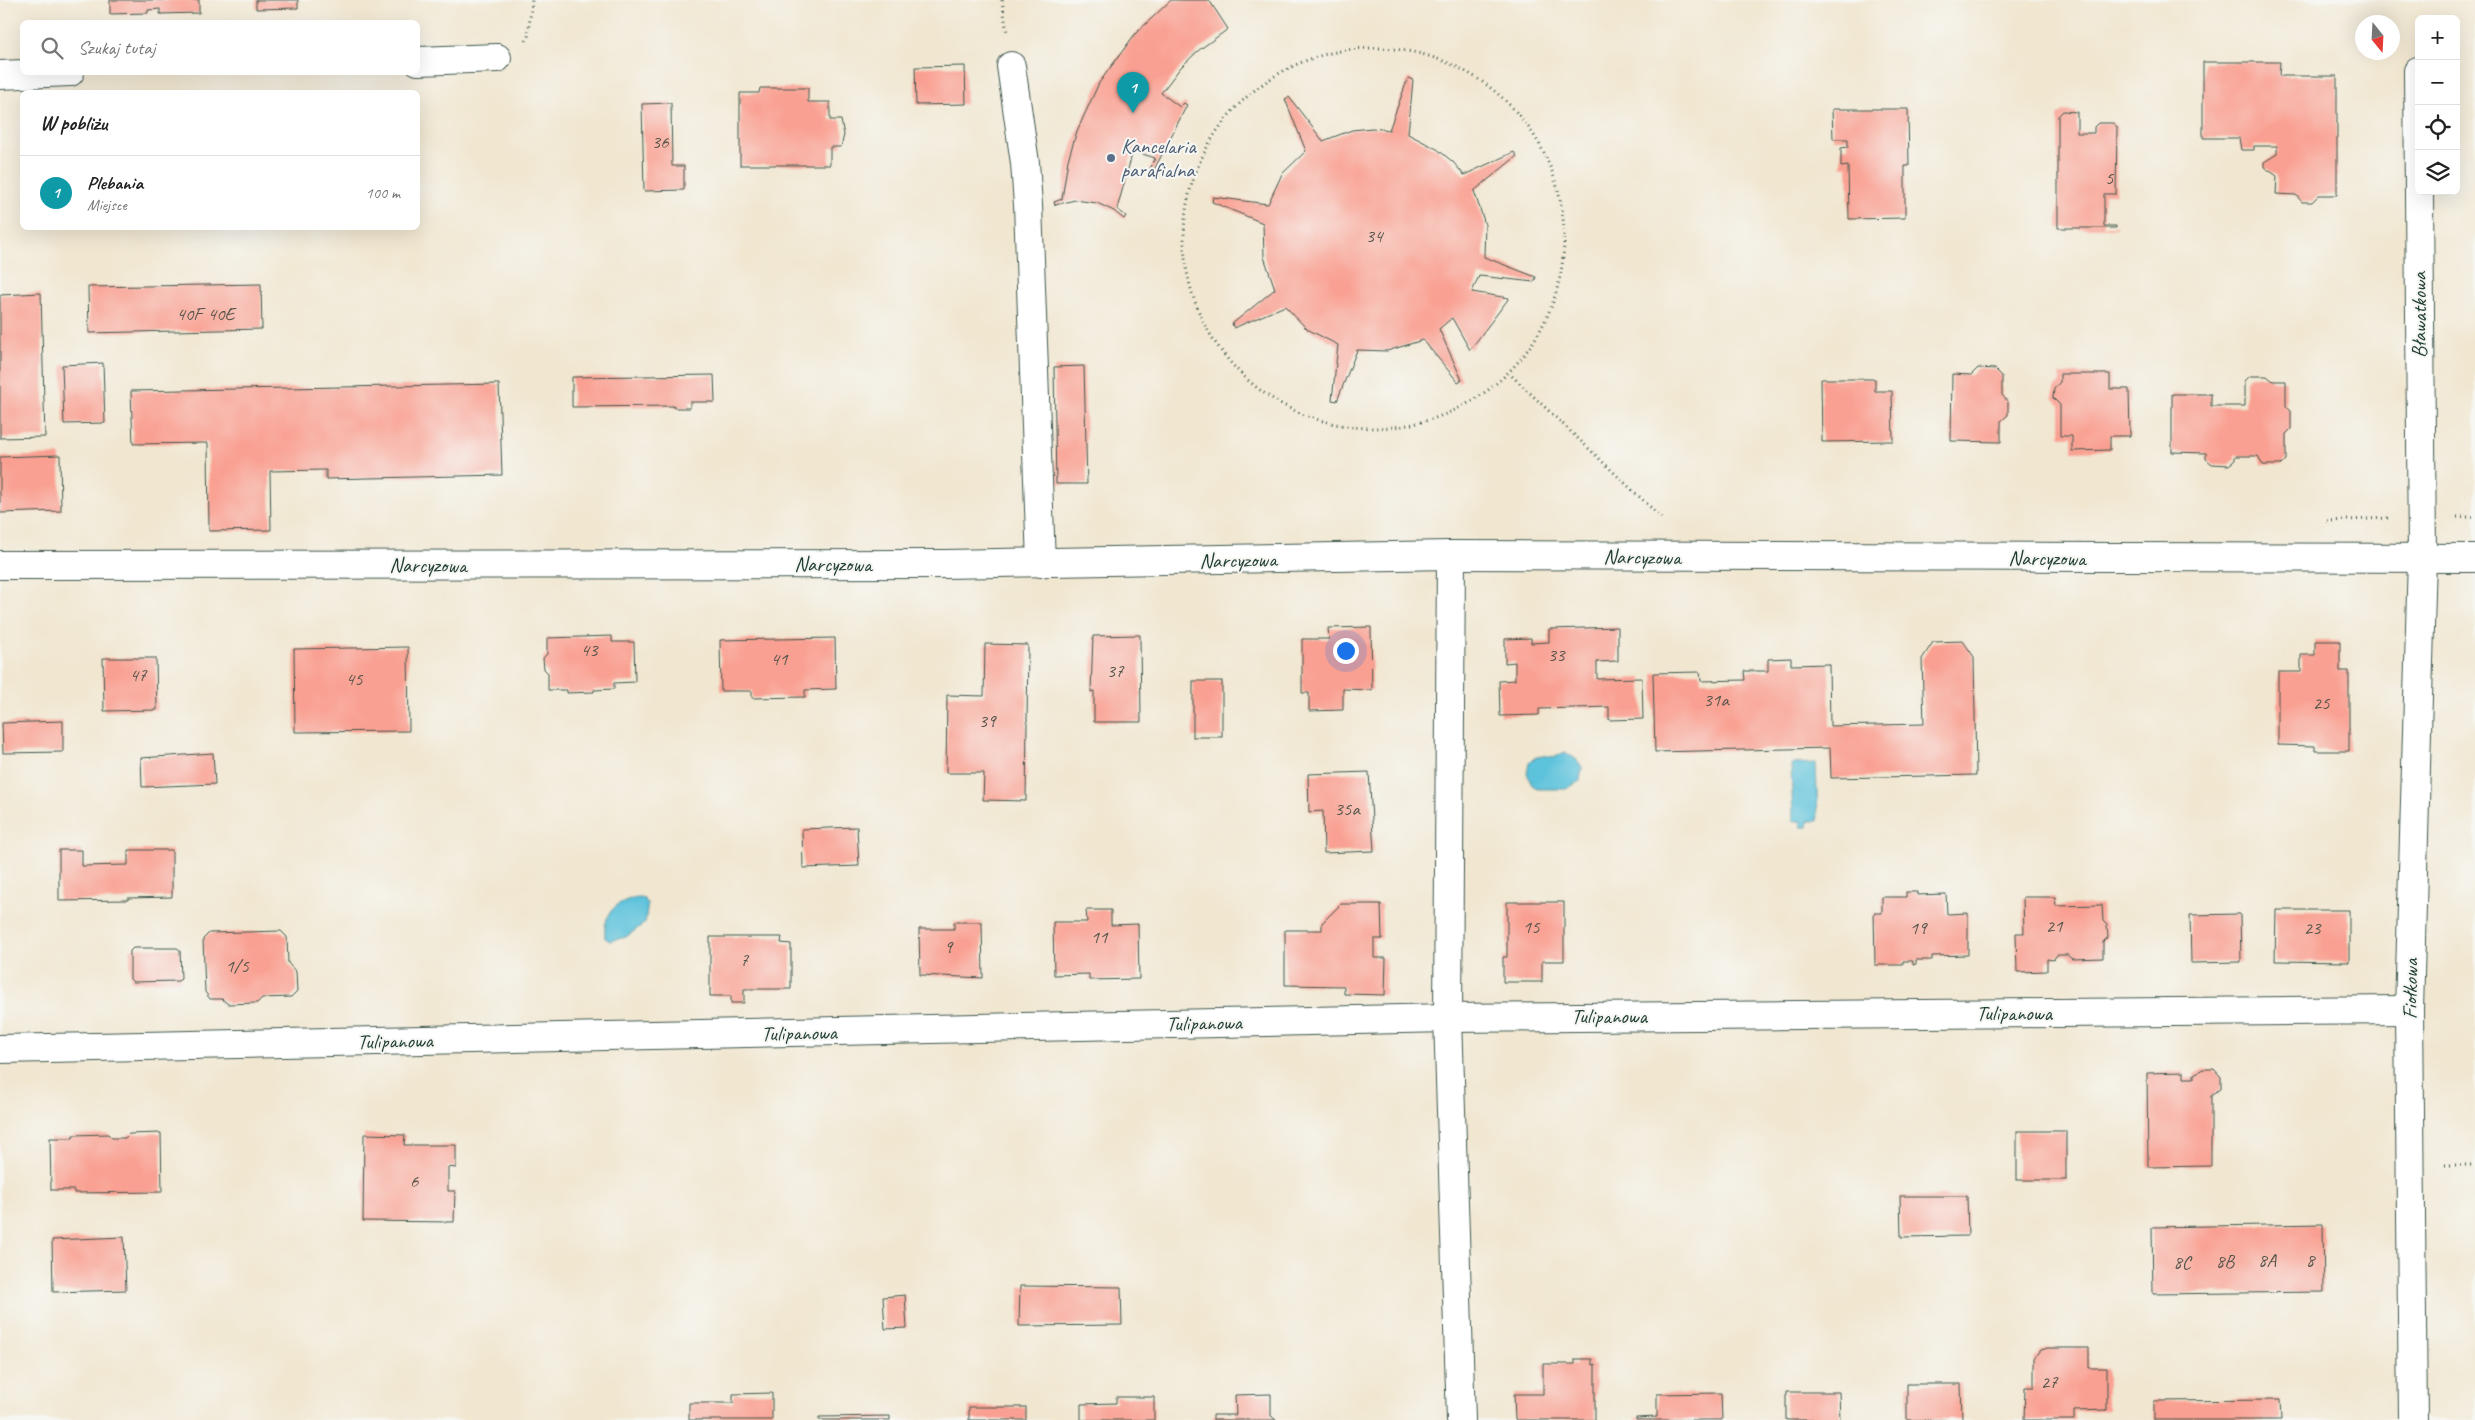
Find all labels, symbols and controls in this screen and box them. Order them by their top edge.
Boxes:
north arrow [2355,15,2400,60]
map controls [2415,15,2460,195]
button: + [2415,15,2460,60]
search box [20,20,420,75]
icon: search [38,34,66,62]
text: Szukaj tutaj [78,36,155,60]
button: − [2415,60,2460,105]
pin: 1 [1117,72,1149,113]
button: locate [2415,105,2460,150]
text: W pobliżu [40,110,107,136]
house number: 36 [651,130,670,154]
place label: Kancelaria parafialna [1121,133,1197,183]
button: layers [2415,150,2460,195]
marker: Kancelaria parafialna [1105,152,1117,164]
house number: 5 [2105,166,2115,190]
text: Plebania [87,171,143,195]
text: 1 [52,183,60,203]
text: 100 m [366,183,400,203]
text: Miejsce [87,195,127,215]
house number: 34 [1365,224,1385,248]
street label: Bławatkowa [2406,270,2432,358]
house number: 40F [176,302,206,326]
house number: 40E [207,302,238,326]
street label: Narcyzowa [1603,543,1683,571]
street label: Narcyzowa [2008,545,2088,571]
street label: Narcyzowa [1199,546,1279,574]
street label: Narcyzowa [794,551,874,577]
street label: Narcyzowa [389,552,469,578]
house number: 43 [580,638,599,662]
your location [1333,638,1359,664]
house number: 33 [1547,643,1566,667]
house number: 41 [770,647,789,671]
house number: 37 [1106,659,1125,683]
house number: 47 [129,663,148,687]
house number: 45 [345,667,364,691]
house number: 31a [1703,688,1730,712]
house number: 25 [2312,691,2331,715]
house number: 39 [978,709,997,733]
house number: 35a [1334,797,1361,821]
house number: 21 [2045,914,2064,938]
house number: 15 [1522,915,1541,939]
house number: 19 [1909,916,1928,940]
house number: 23 [2303,916,2322,940]
house number: 11 [1090,925,1109,949]
house number: 9 [944,935,954,959]
house number: 7 [740,948,750,972]
house number: 1/5 [225,954,250,978]
street label: Fiołkowa [2396,957,2424,1019]
street label: Tulipanowa [1976,1000,2053,1026]
street label: Tulipanowa [1571,1003,1648,1029]
street label: Tulipanowa [1166,1009,1244,1037]
street label: Tulipanowa [761,1019,839,1047]
street label: Tulipanowa [357,1027,435,1055]
house number: 6 [410,1169,420,1193]
house number: 8A [2258,1248,2278,1272]
house number: 8 [2306,1248,2317,1272]
house number: 8B [2216,1249,2235,1273]
house number: 8C [2173,1250,2193,1274]
house number: 27 [2040,1370,2059,1394]

